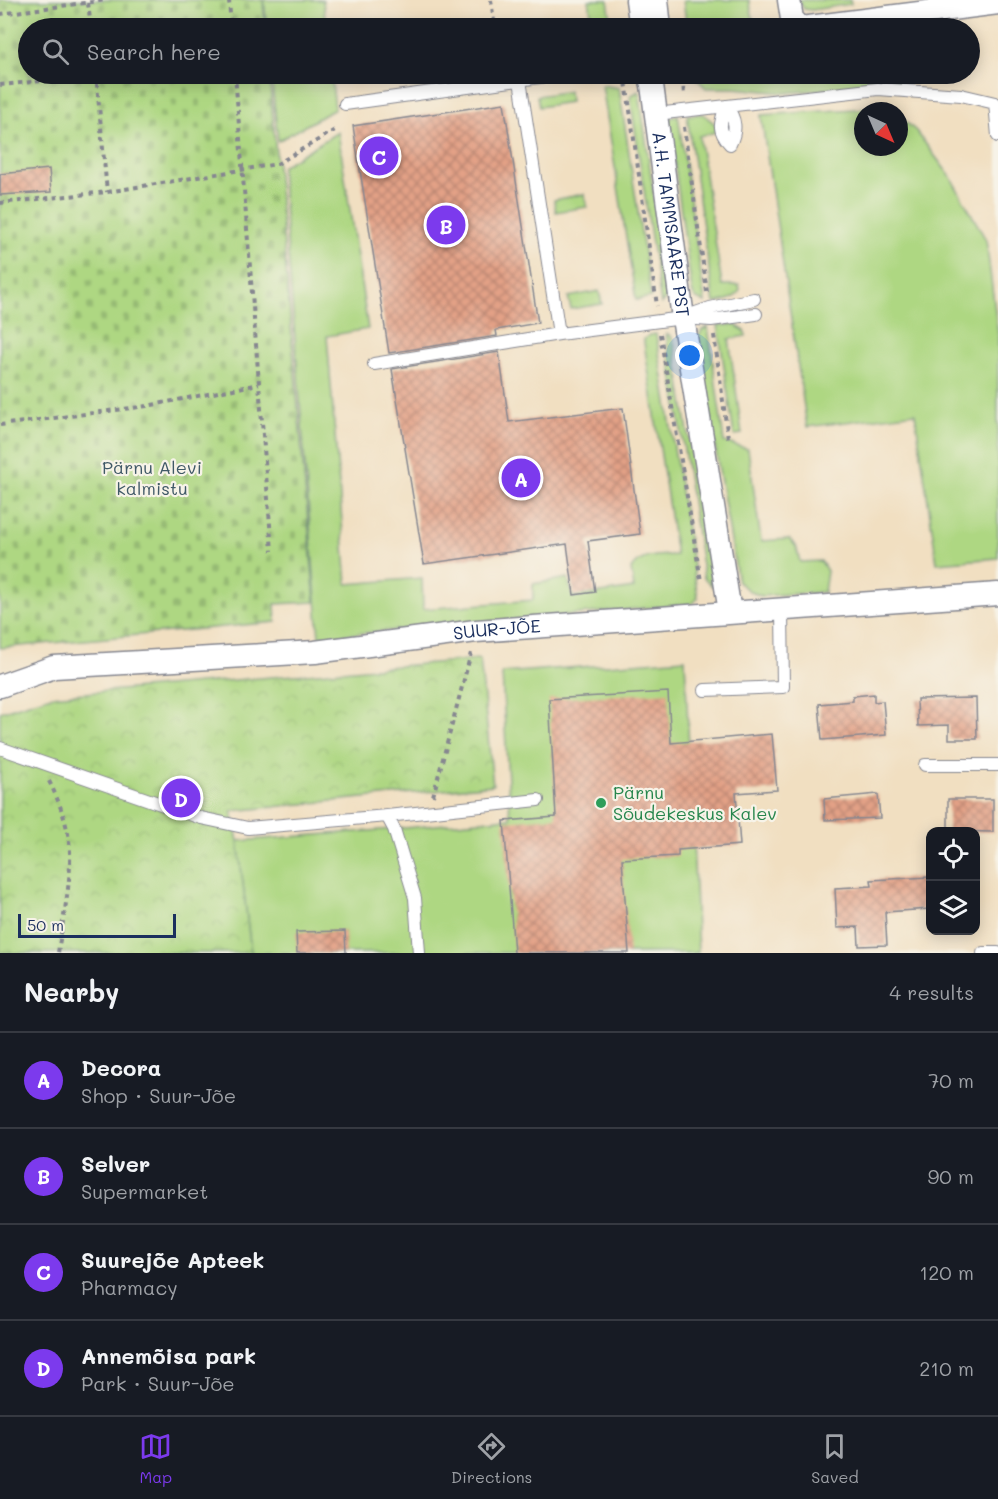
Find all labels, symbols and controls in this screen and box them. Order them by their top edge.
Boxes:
search box [18,18,980,84]
icon: search [39,35,72,68]
text: Search here [87,37,221,66]
north arrow [854,102,908,156]
street label: A.H. TAMMSAARE PST [647,130,696,318]
pin: C [360,134,398,178]
pin: B [426,202,466,248]
your location [675,341,704,370]
park label: Pärnu Alevi kalmistu [102,455,202,500]
pin: A [502,456,540,500]
street label: SUUR-JÕE [452,613,541,645]
pin: D [162,776,201,820]
place label: Pärnu Sõudekeskus Kalev [613,780,777,825]
marker: Pärnu Sõudekeskus Kalev [594,796,608,810]
map controls [926,827,980,935]
button: locate [926,827,980,881]
button: layers [926,881,980,935]
scale bar [18,911,176,938]
text: 50 m [27,914,64,935]
text: Nearby [24,975,119,1009]
text: 4 results [889,979,974,1005]
text: Decora [81,1053,161,1082]
text: A [37,1067,50,1093]
text: 70 m [928,1067,974,1093]
text: Shop · Suur-Jõe [81,1082,236,1108]
text: Selver [81,1149,150,1178]
text: B [37,1163,50,1189]
text: 90 m [928,1163,974,1189]
text: Supermarket [81,1178,208,1204]
text: Suurejõe Apteek [81,1245,264,1274]
text: C [36,1259,51,1285]
text: 120 m [919,1259,974,1285]
text: Pharmacy [81,1274,178,1300]
text: Annemõisa park [81,1341,256,1370]
text: D [36,1355,51,1381]
text: 210 m [919,1355,974,1381]
text: Park · Suur-Jõe [81,1370,235,1396]
tab: Map [139,1430,172,1487]
tab: Directions [451,1430,532,1487]
tab: Saved [811,1430,859,1487]

